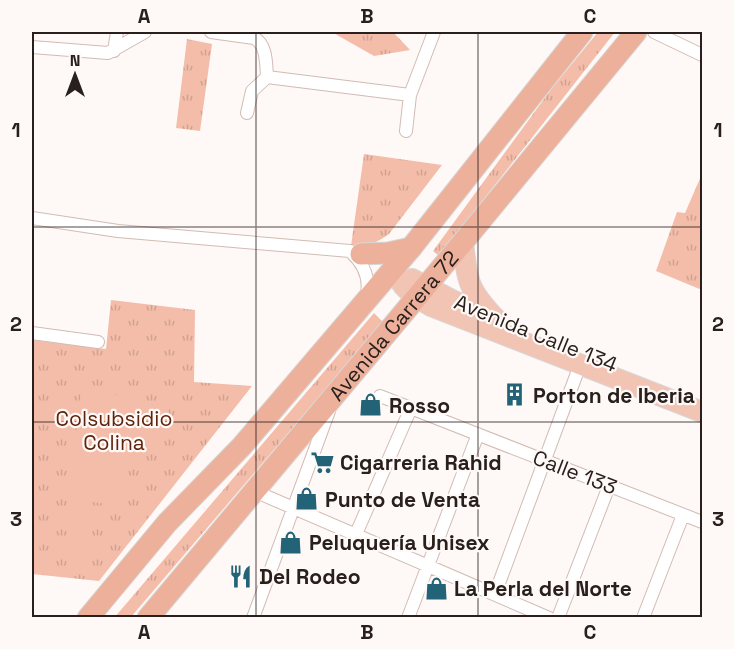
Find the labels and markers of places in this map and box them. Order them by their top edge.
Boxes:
building icon: Porton de Iberia [502,382,528,408]
place label: Porton de Iberia [533,382,695,409]
shop icon: Rosso [358,392,384,418]
place label: Rosso [389,392,450,419]
supermarket icon: Cigarreria Rahid [309,449,335,475]
place label: Cigarreria Rahid [340,449,502,476]
shop icon: Punto de Venta [294,486,320,512]
place label: Punto de Venta [325,486,480,513]
shop icon: Peluquería Unisex [278,529,304,555]
place label: Peluquería Unisex [309,529,489,556]
restaurant icon: Del Rodeo [228,563,254,589]
place label: Del Rodeo [259,563,361,590]
shop icon: La Perla del Norte [423,575,449,601]
place label: La Perla del Norte [454,575,632,602]

